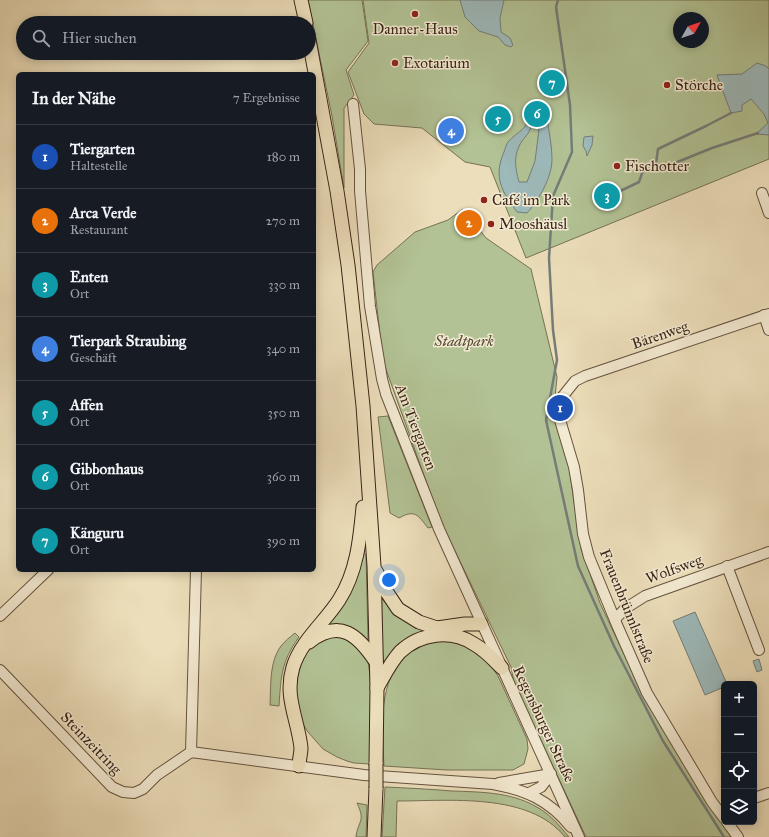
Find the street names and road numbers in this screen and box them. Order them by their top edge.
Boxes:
street label: Bärenweg [629,317,692,353]
street label: Am Tiergarten [391,380,441,473]
street label: Frauenbrünnlstraße [596,546,658,666]
street label: Wolfsweg [643,550,706,588]
street label: Regensburger Straße [509,663,579,785]
street label: Steinzeitring [57,708,126,779]

